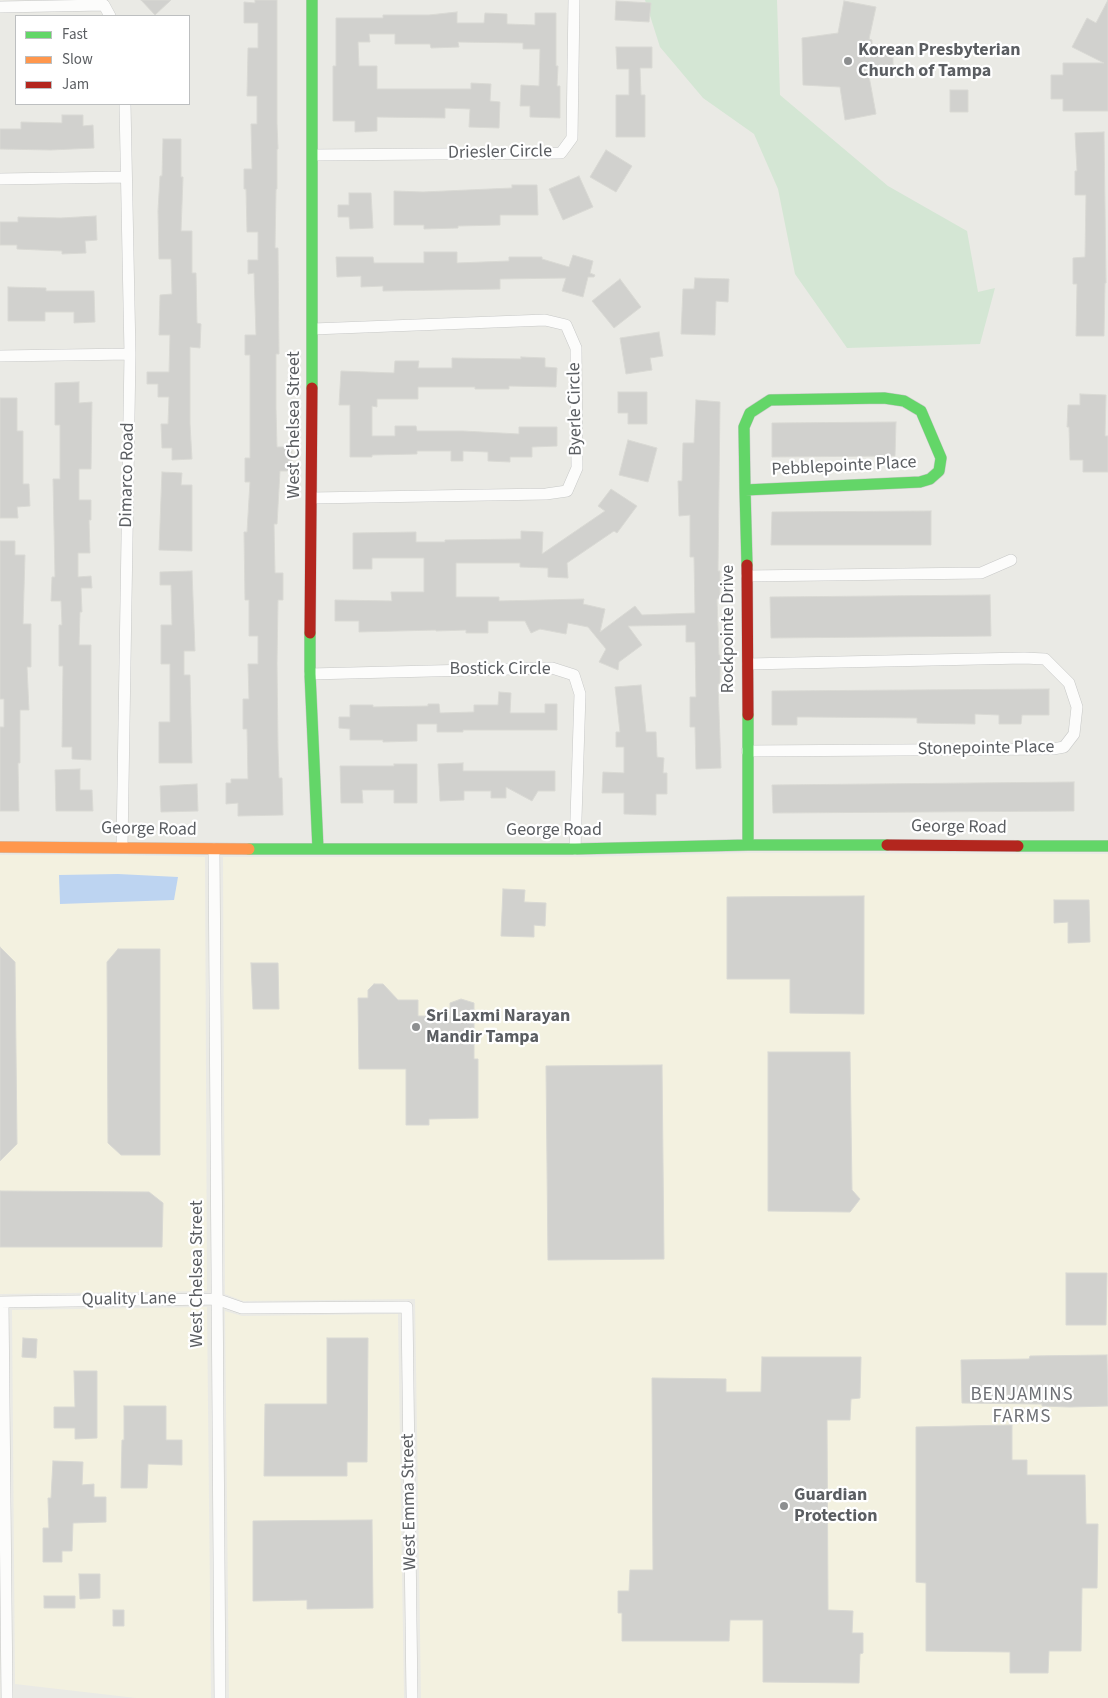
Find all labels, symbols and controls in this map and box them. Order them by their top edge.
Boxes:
legend [15,15,190,105]
text: Fast [62,24,88,45]
place label: Korean Presbyterian Church of Tampa [858,40,1021,82]
text: Slow [62,49,93,70]
marker: Korean Presbyterian Church of Tampa [842,55,854,67]
text: Jam [62,74,89,95]
street label: Driesler Circle [448,141,552,165]
street label: West Chelsea Street [284,351,306,499]
street label: Byerle Circle [564,362,588,456]
street label: Dimarco Road [116,422,140,528]
street label: Pebblepointe Place [771,452,917,482]
street label: Rockpointe Drive [718,565,740,693]
street label: Bostick Circle [449,659,551,681]
street label: Stonepointe Place [918,737,1054,761]
street label: George Road [911,816,1007,840]
street label: George Road [101,818,197,842]
street label: George Road [506,820,602,842]
place label: Sri Laxmi Narayan Mandir Tampa [426,1006,570,1048]
marker: Sri Laxmi Narayan Mandir Tampa [410,1021,422,1033]
street label: West Chelsea Street [187,1200,209,1348]
street label: Quality Lane [82,1288,176,1312]
district label: BENJAMINS FARMS [969,1385,1075,1429]
street label: West Emma Street [398,1433,422,1571]
place label: Guardian Protection [794,1485,878,1528]
marker: Guardian Protection [778,1500,790,1512]

